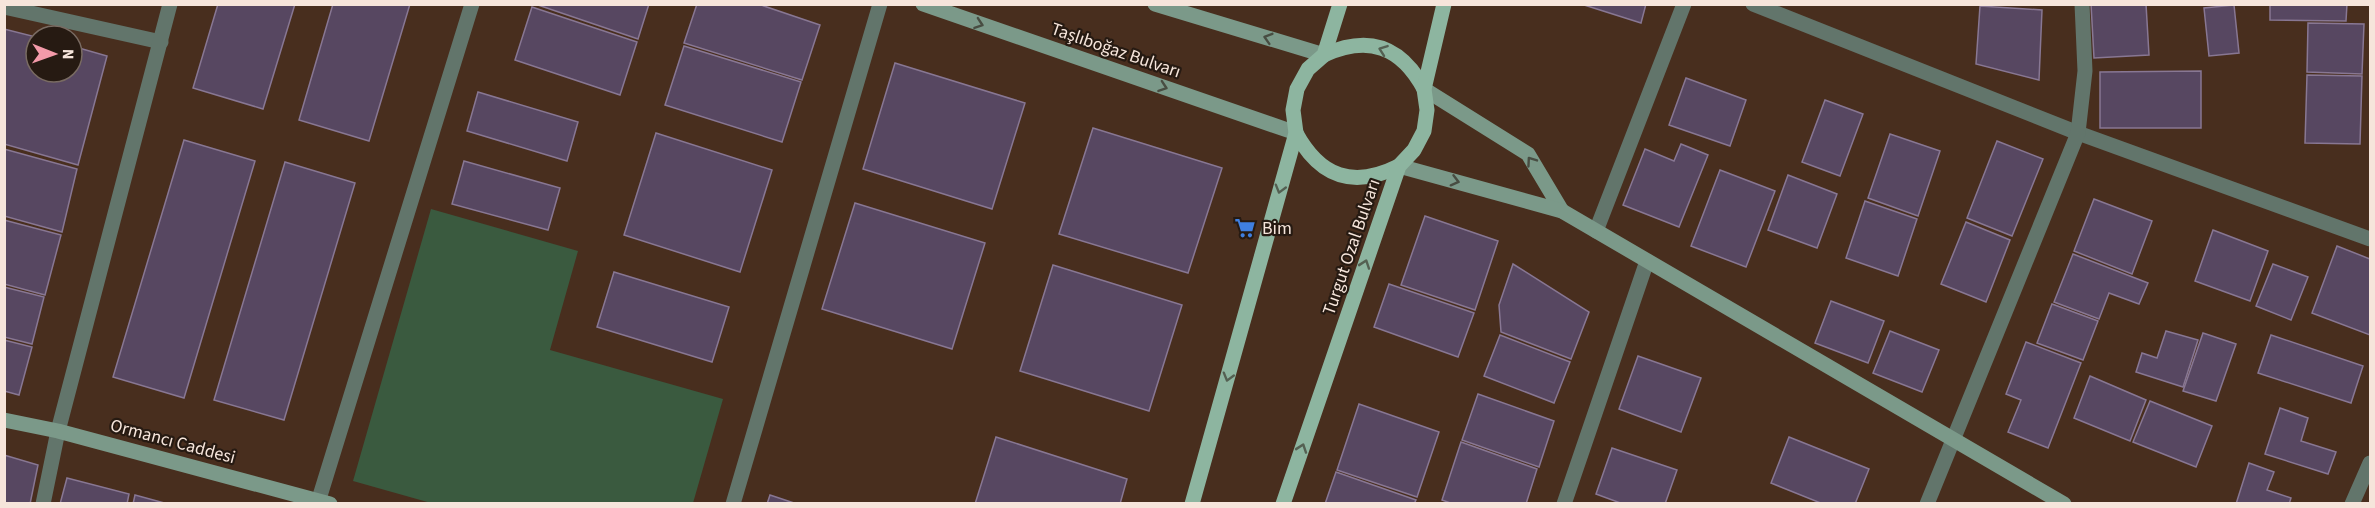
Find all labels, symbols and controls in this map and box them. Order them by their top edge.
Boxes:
one-way arrow [973,16,984,29]
street label: Taşlıboğaz Bulvarı [1048,17,1184,84]
north arrow [24,24,84,84]
one-way arrow [1263,33,1273,45]
one-way arrow [1379,44,1389,57]
text: N [57,49,79,60]
one-way arrow [1157,80,1168,92]
one-way arrow [1527,157,1538,168]
one-way arrow [1450,174,1460,187]
street label: Turgut Ozal Bulvarı [1316,176,1386,319]
one-way arrow [1275,184,1288,194]
supermarket icon: Bim [1233,216,1257,240]
place label: Bim [1262,216,1292,241]
one-way arrow [1358,259,1371,270]
one-way arrow [1222,372,1235,382]
street label: Ormancı Caddesi [108,413,238,470]
one-way arrow [1294,443,1307,454]

